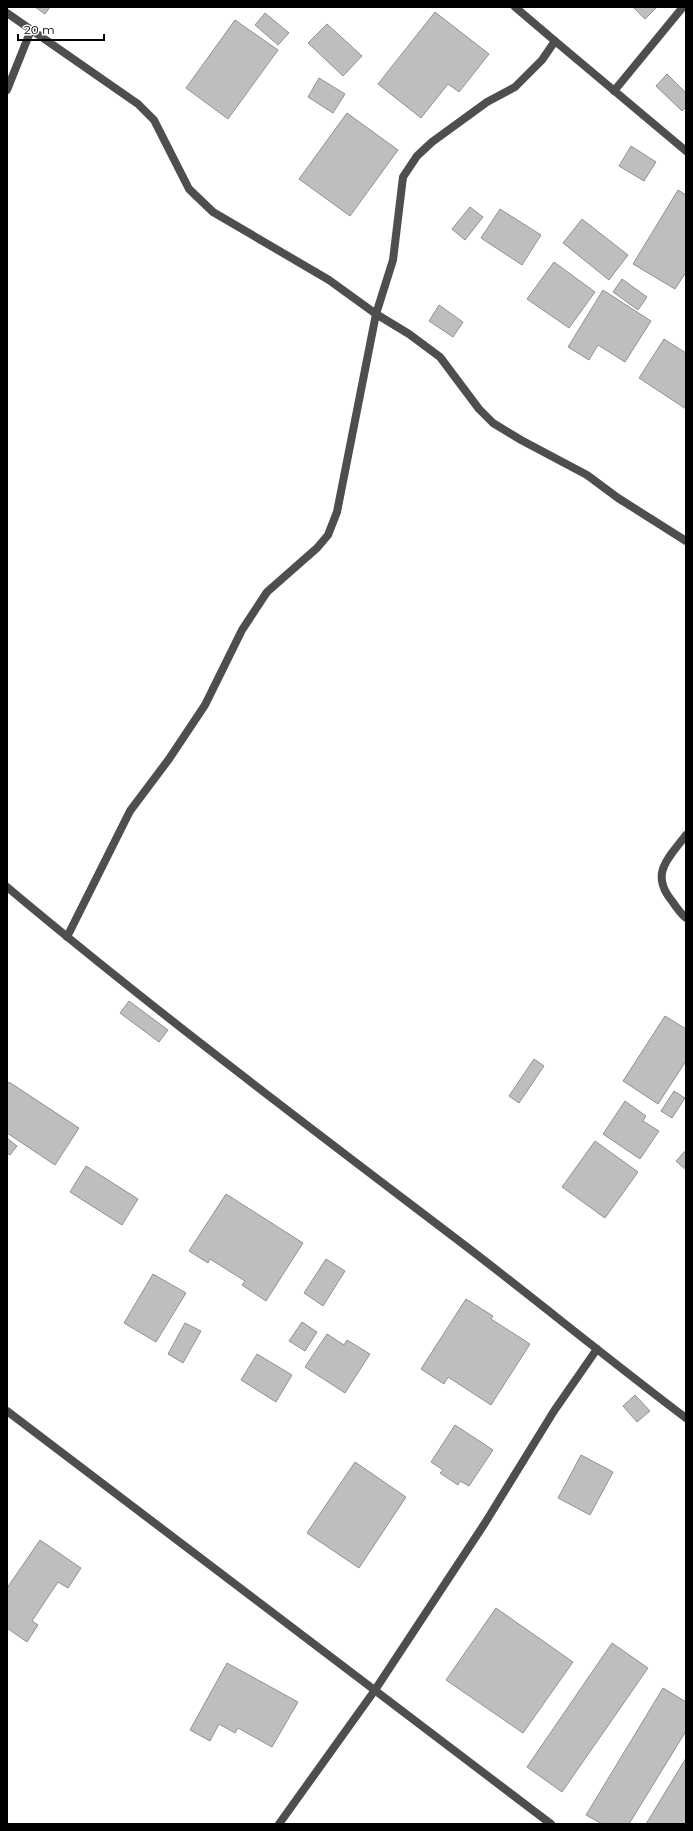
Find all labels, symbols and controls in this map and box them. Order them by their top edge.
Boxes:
scale bar [18,16,104,42]
text: 20 m [24,22,55,37]

